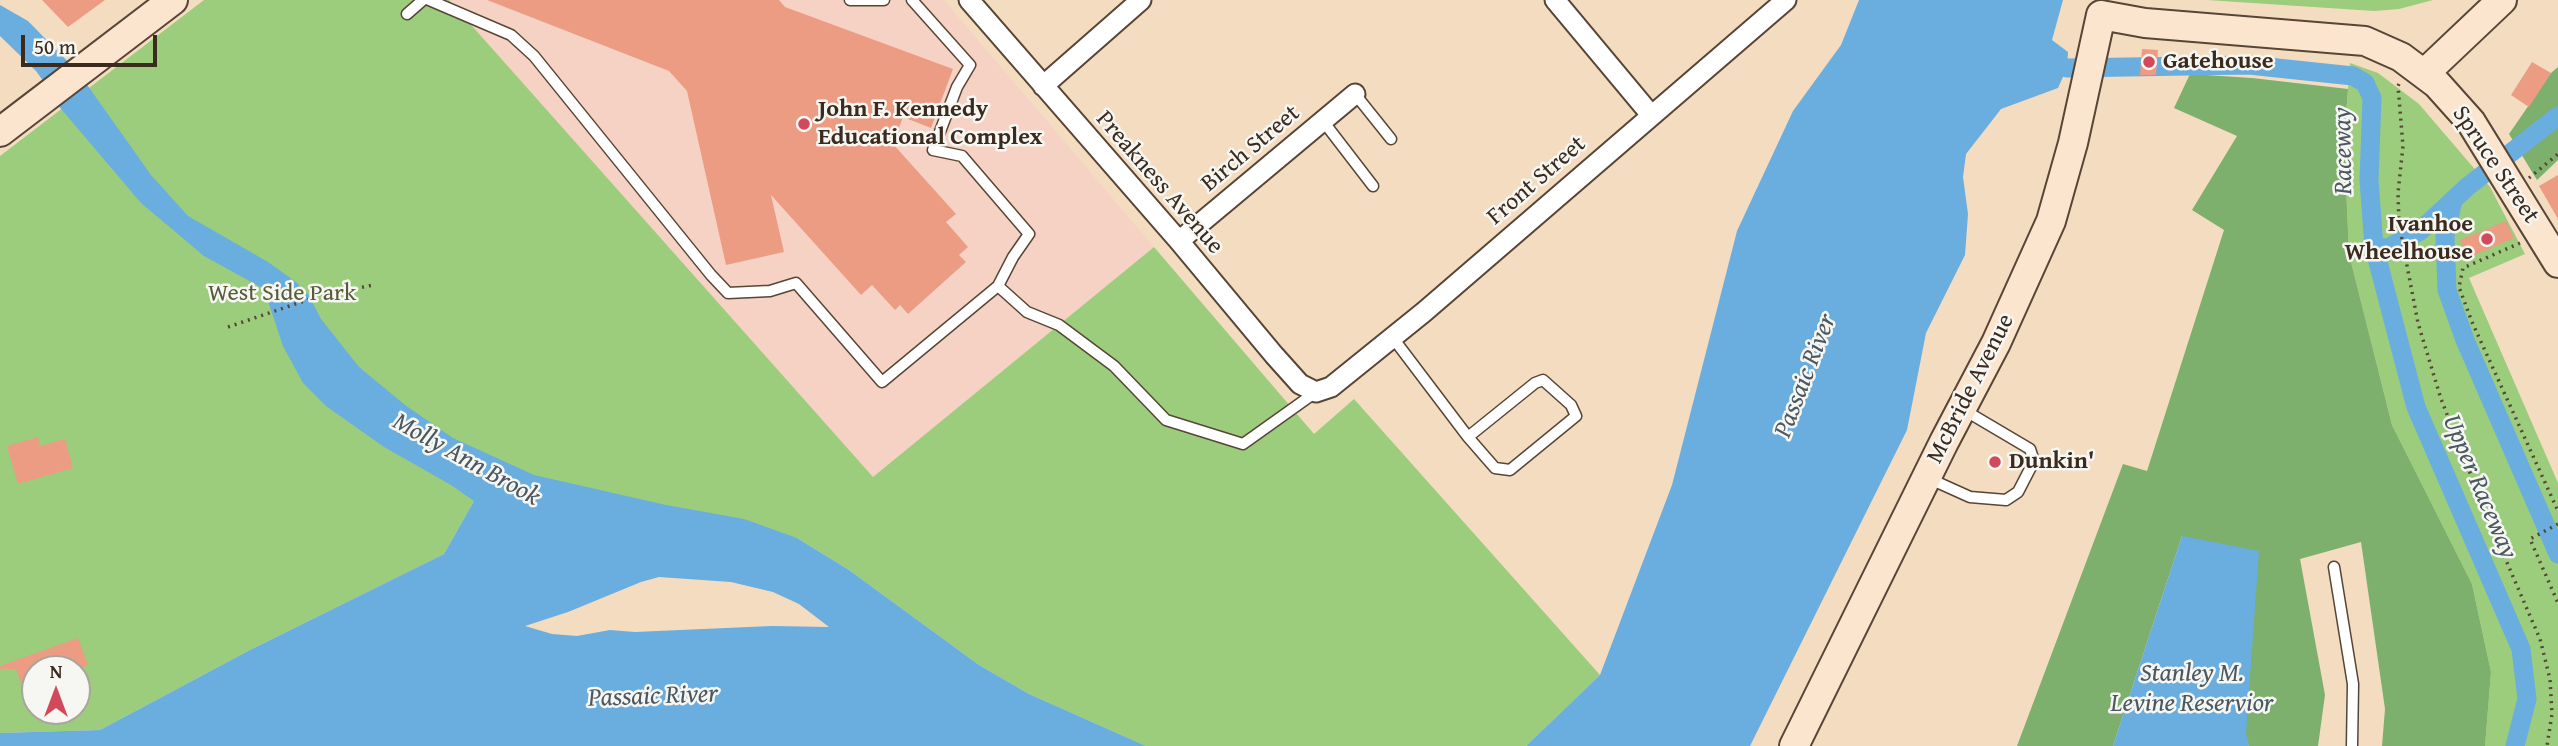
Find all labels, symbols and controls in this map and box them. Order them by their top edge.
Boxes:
scale bar [24,21,161,65]
text: 50 m [34,31,76,62]
place label: Gatehouse [2163,48,2274,76]
marker: Gatehouse [2141,54,2157,70]
place label: John F. Kennedy Educational Complex [818,96,1042,152]
street label: Birch Street [1196,100,1306,198]
street label: Spruce Street [2445,101,2545,229]
street label: Preakness Avenue [1089,106,1229,260]
water label: Raceway [2328,107,2360,195]
marker: John F. Kennedy Educational Complex [796,116,812,132]
street label: Front Street [1482,130,1592,232]
place label: Ivanhoe Wheelhouse [2345,211,2473,267]
marker: Ivanhoe Wheelhouse [2479,231,2495,247]
park label: West Side Park [208,280,356,308]
water label: Passaic River [1768,310,1844,442]
street label: McBride Avenue [1921,310,2021,468]
water label: Molly Ann Brook [387,407,545,513]
water label: Upper Raceway [2435,410,2523,564]
place label: Dunkin' [2009,448,2095,476]
marker: Dunkin' [1987,454,2003,470]
north arrow [21,655,91,725]
text: N [50,657,62,685]
water label: Stanley M. Levine Reservior [2110,658,2274,720]
water label: Passaic River [588,679,718,715]

